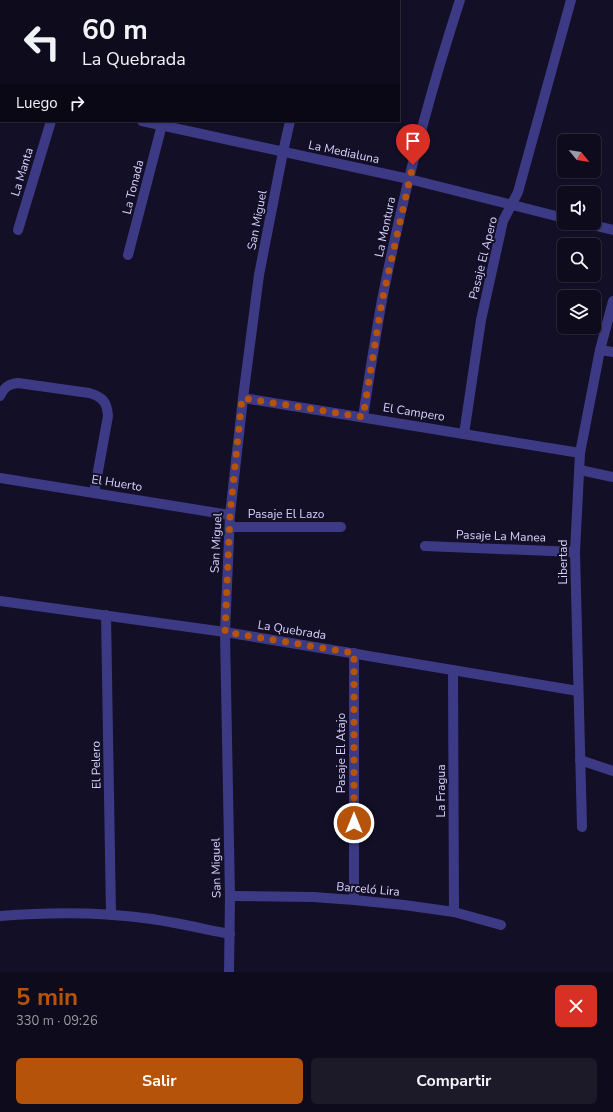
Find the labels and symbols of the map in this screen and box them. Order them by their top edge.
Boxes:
pin [396,124,430,165]
north arrow [557,134,601,178]
street label: La Medialuna [307,137,381,167]
street label: La Manta [7,146,37,198]
street label: La Tonada [119,158,147,216]
street label: San Miguel [243,188,271,251]
street label: La Montura [371,195,399,259]
street label: Pasaje El Apero [465,215,501,301]
street label: El Campero [382,399,446,425]
street label: El Huerto [90,471,144,495]
street label: Pasaje El Lazo [248,506,325,522]
street label: San Miguel [206,512,226,574]
street label: Pasaje La Manea [456,526,546,546]
street label: Libertad [555,540,571,584]
street label: La Quebrada [257,617,327,643]
street label: Pasaje El Atajo [333,712,349,793]
street label: El Pelero [88,740,104,789]
street label: La Fragua [433,764,449,818]
position arrow [333,802,375,844]
street label: San Miguel [207,837,225,898]
street label: Barceló Lira [336,878,400,900]

